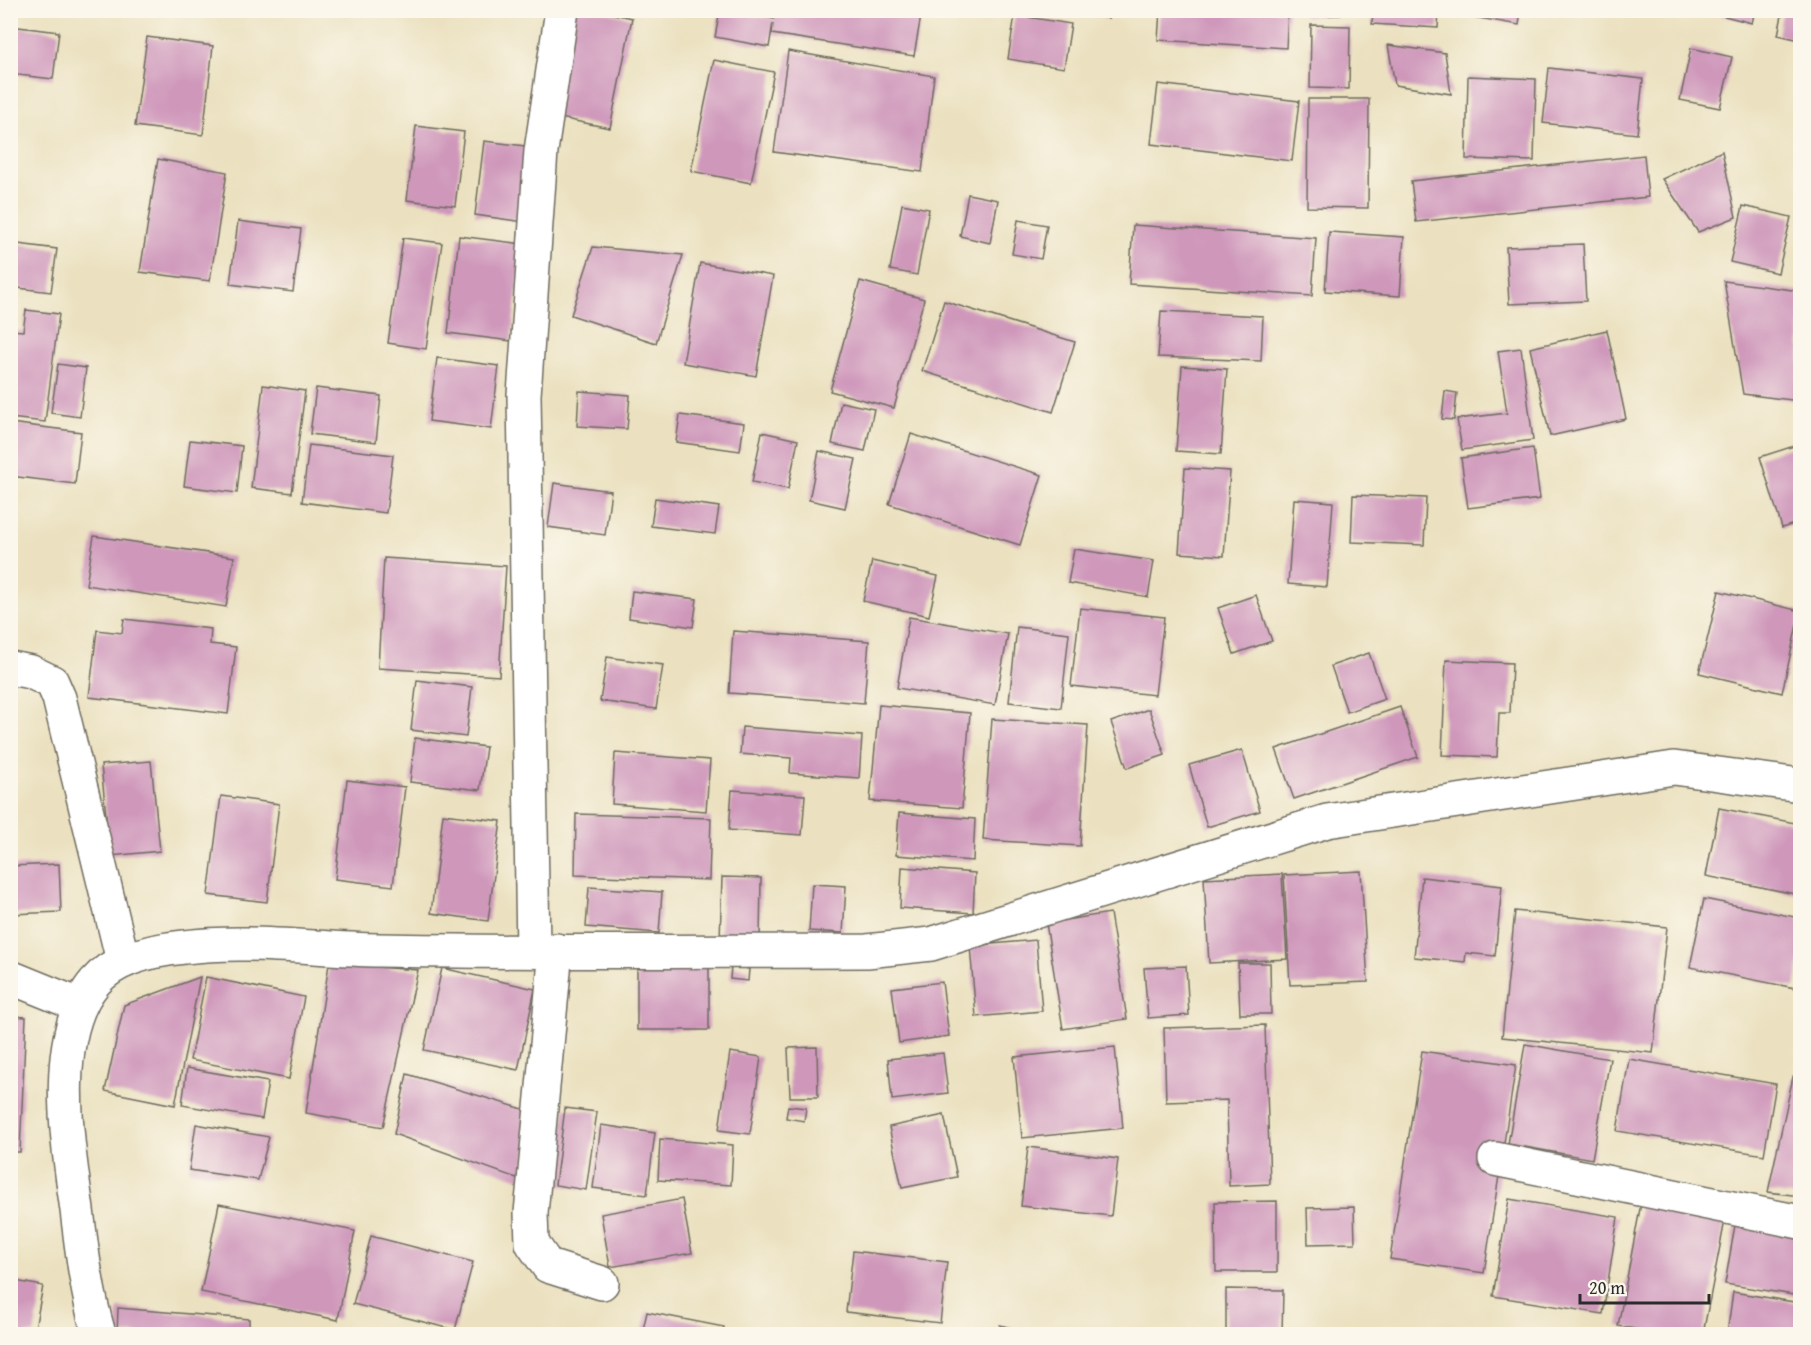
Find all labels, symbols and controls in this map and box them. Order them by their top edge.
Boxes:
scale bar [1580,1267,1709,1305]
text: 20 m [1589,1274,1625,1301]

